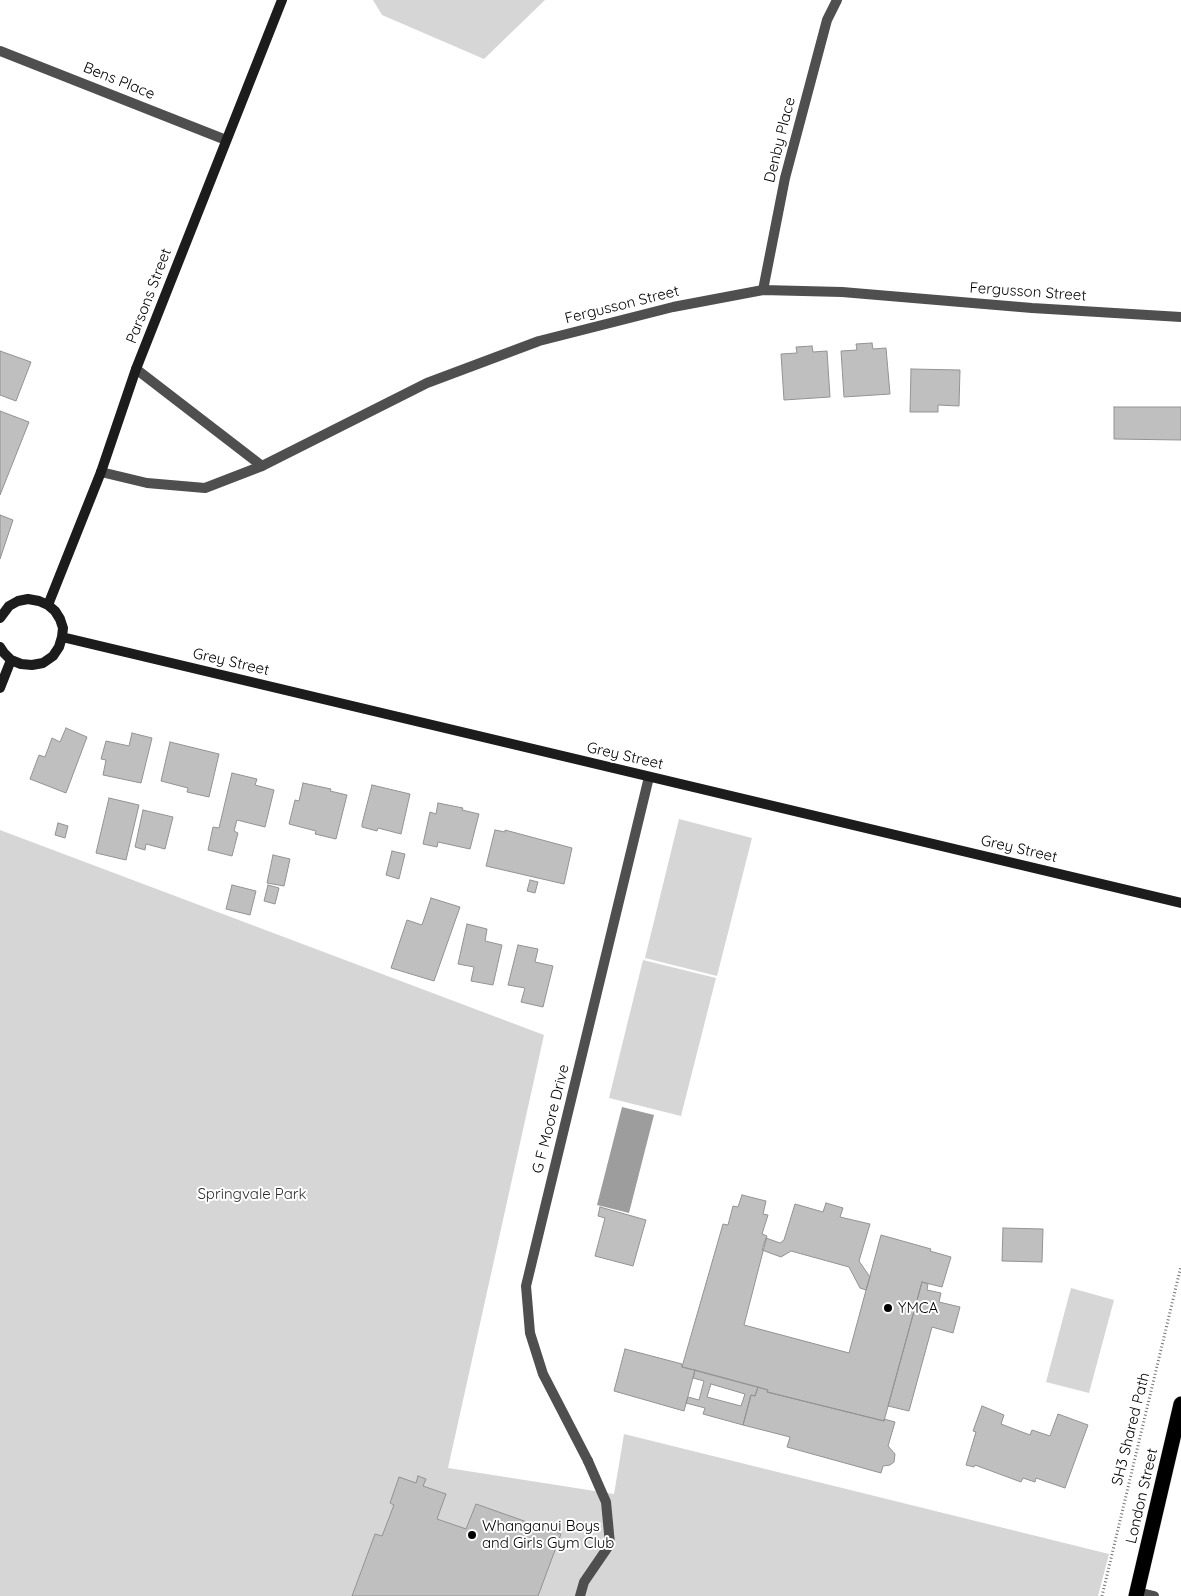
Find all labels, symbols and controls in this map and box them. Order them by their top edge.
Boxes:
street label: Bens Place [81,58,157,104]
street label: Denby Place [761,95,799,185]
street label: Parsons Street [123,246,175,346]
street label: Fergusson Street [969,279,1087,305]
street label: Fergusson Street [563,282,681,328]
street label: Grey Street [191,644,271,680]
street label: Grey Street [585,738,665,774]
street label: Grey Street [979,831,1059,867]
street label: G F Moore Drive [529,1063,573,1175]
park label: Springvale Park [197,1185,307,1203]
place label: YMCA [898,1299,938,1317]
marker: YMCA [882,1302,894,1314]
street label: SH3 Shared Path [1108,1371,1154,1487]
street label: London Street [1122,1446,1162,1546]
place label: Whanganui Boys and Girls Gym Club [482,1517,614,1552]
marker: Whanganui Boys and Girls Gym Club [466,1529,478,1541]

